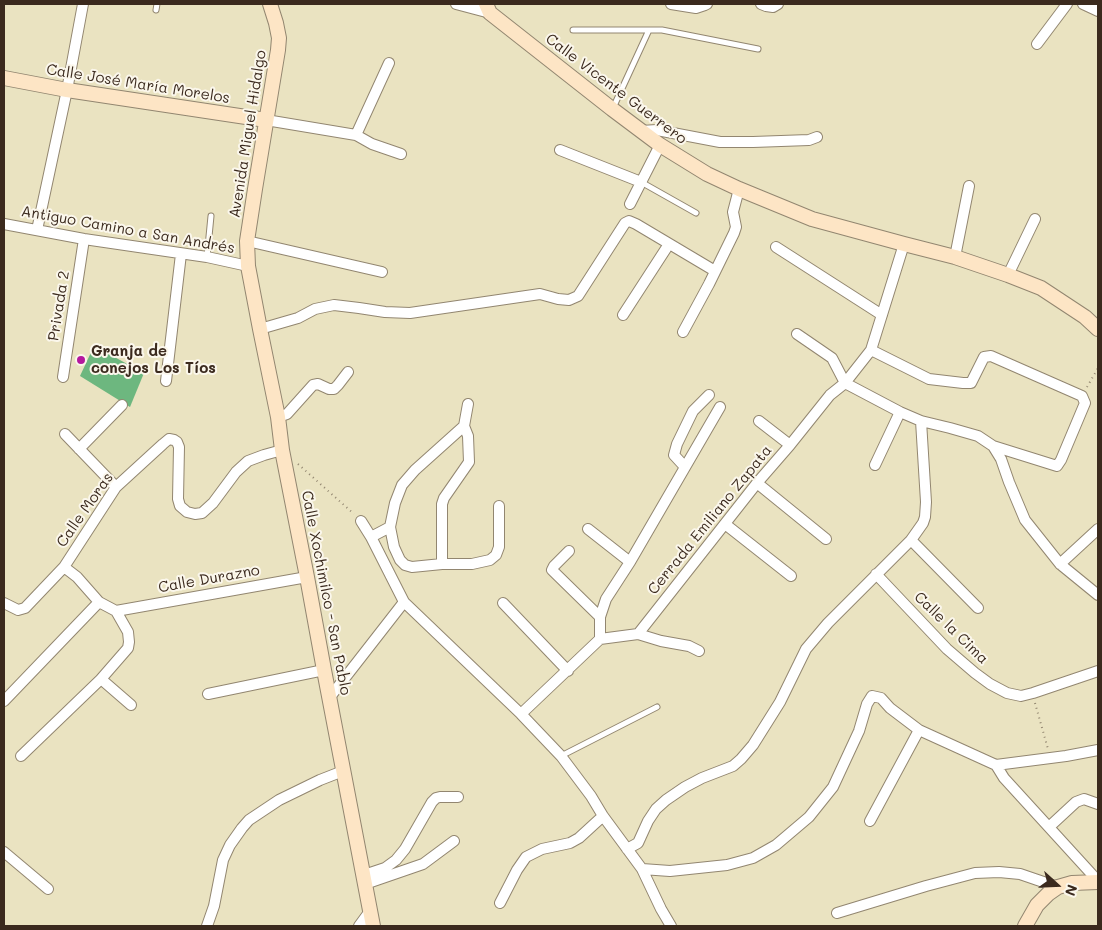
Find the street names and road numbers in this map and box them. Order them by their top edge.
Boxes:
street label: Calle Vicente Guerrero [542,30,690,148]
street label: Avenida Miguel Hidalgo [226,49,270,219]
street label: Calle José María Morelos [45,61,231,107]
street label: Antiguo Camino a San Andrés [20,202,236,258]
street label: Privada 2 [45,270,73,342]
street label: Cerrada Emiliano Zapata [644,442,776,598]
street label: Calle Moras [53,469,117,551]
street label: Calle Xochimilco - San Pablo [297,489,355,697]
street label: Calle Durazno [157,561,261,597]
street label: Calle la Cima [910,588,992,668]

